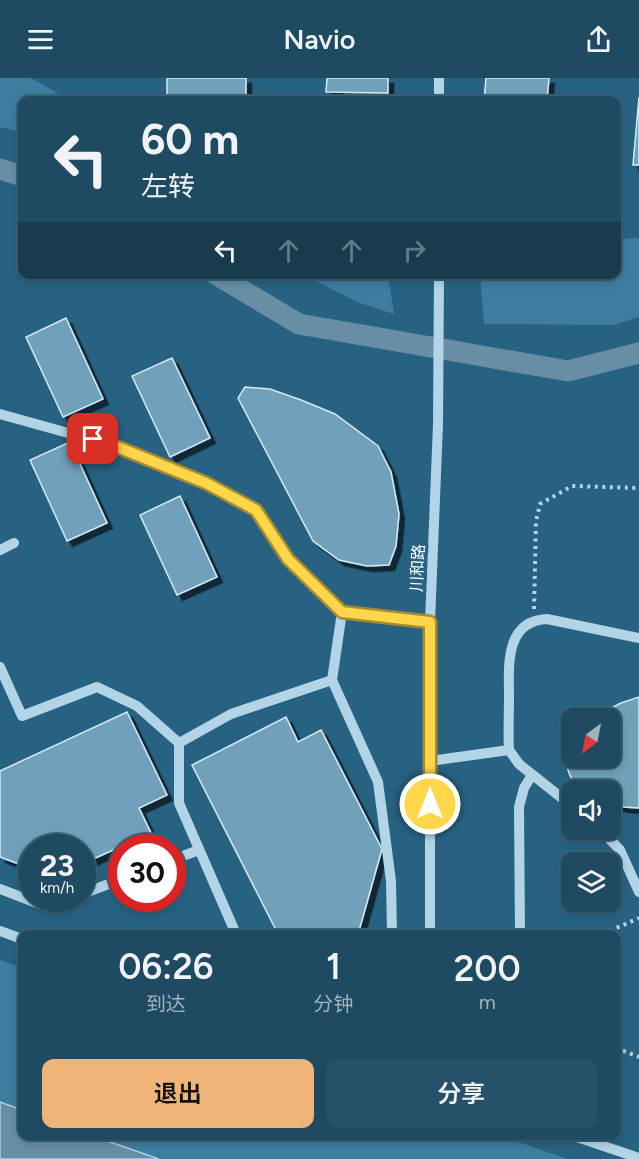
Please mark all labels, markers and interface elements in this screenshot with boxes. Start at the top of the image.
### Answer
icon: menu [24,23,57,56]
text: Navio [284,23,355,56]
icon: share [582,23,615,56]
text: 60 m [141,114,239,165]
icon: left [42,120,120,198]
text: 左转 [141,170,195,203]
icon: left [209,234,242,267]
icon: ahead [272,234,305,267]
icon: ahead [335,234,368,267]
icon: right [398,234,431,267]
pin [67,413,118,464]
icon: arrive [76,422,109,455]
street label: 川和路 [407,544,428,592]
north arrow [561,708,621,768]
map controls [561,708,621,912]
position arrow [398,772,462,836]
button: sound [561,780,621,840]
speed limit sign: 30 [108,834,186,912]
text: 23 [40,847,74,884]
button: layers [561,852,621,912]
text: km/h [40,879,74,897]
text: 06:26 [118,945,213,988]
text: 1 [326,945,341,988]
text: 200 [454,947,521,990]
text: m [479,990,496,1014]
text: 到达 [146,992,186,1016]
text: 分钟 [314,992,354,1016]
button: 退出 [42,1059,314,1128]
button: 分享 [326,1059,597,1128]

